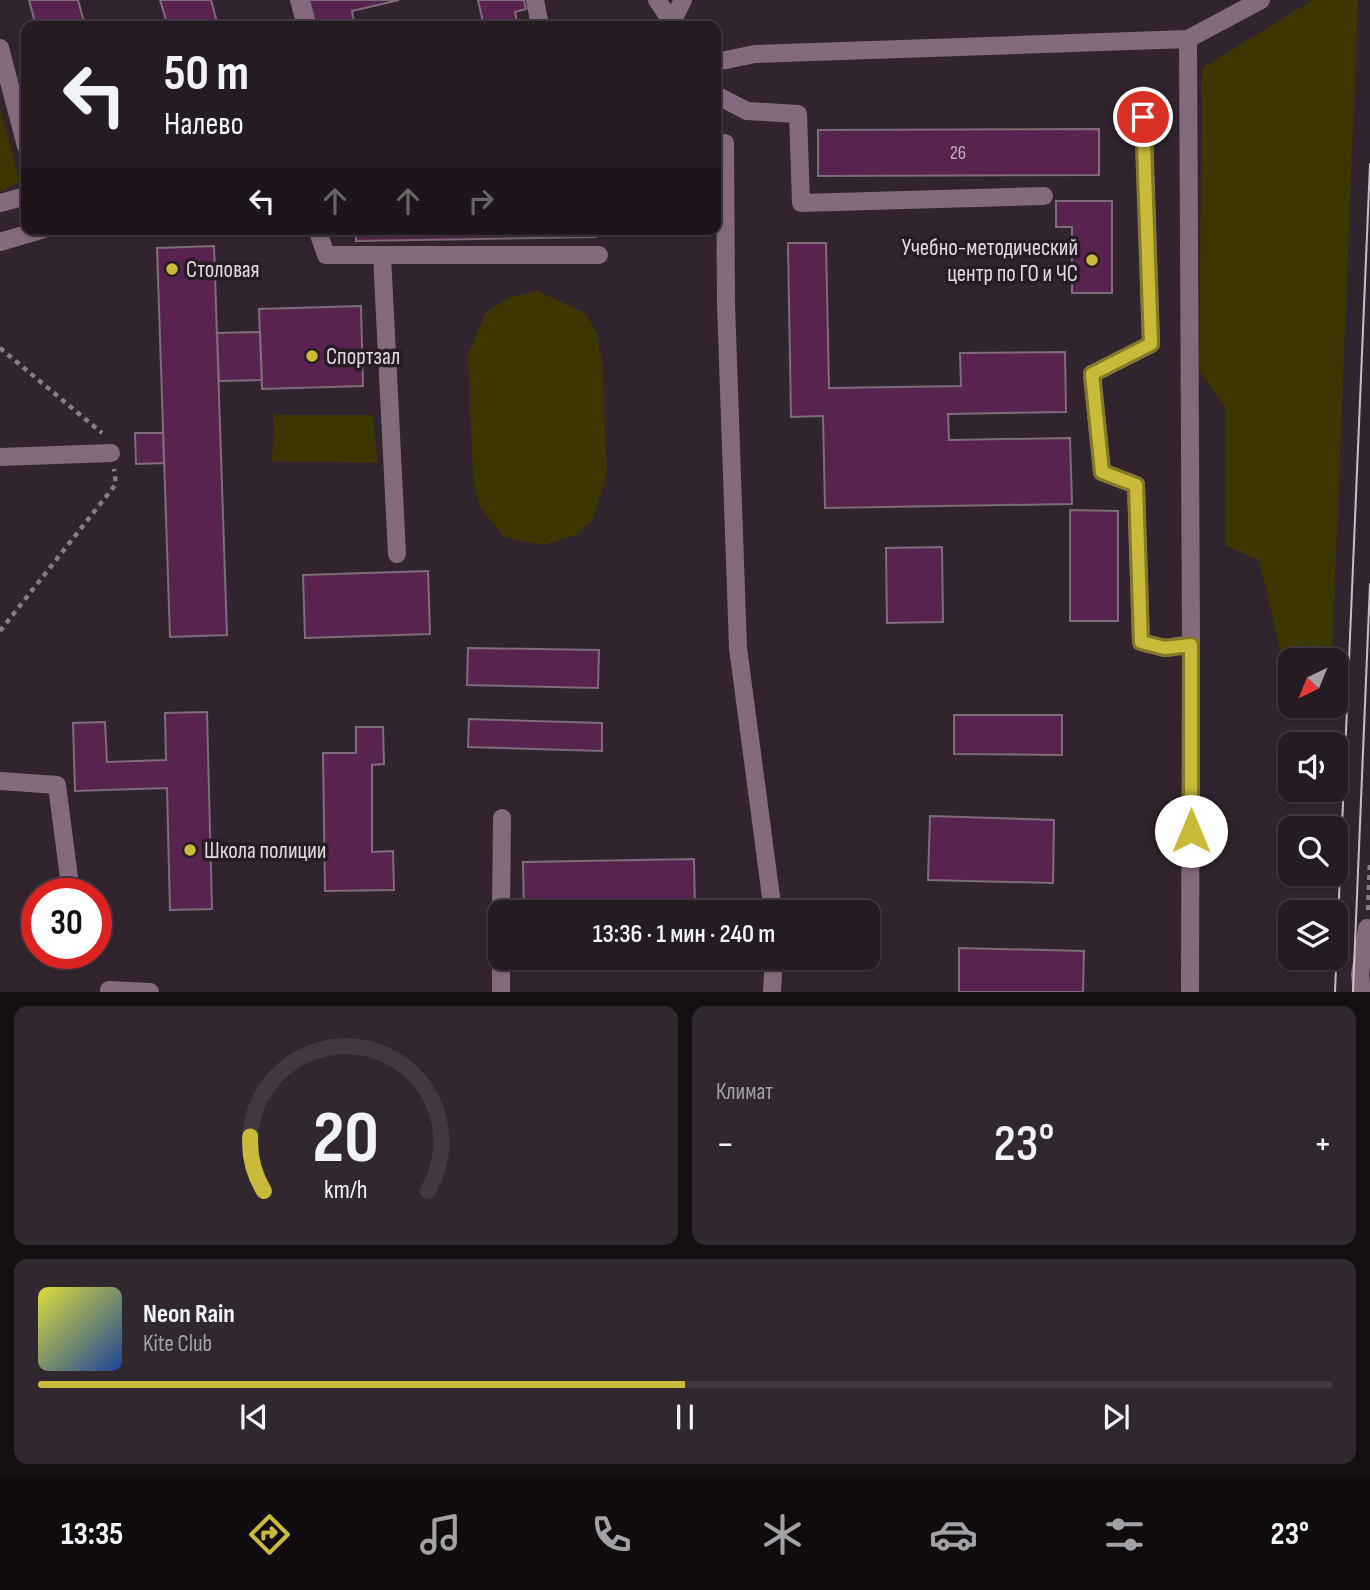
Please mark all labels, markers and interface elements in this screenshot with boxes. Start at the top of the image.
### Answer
text: 50 m [164,45,249,104]
icon: left [49,49,140,140]
pin [1113,87,1173,147]
icon: arrive [1124,98,1162,136]
text: Налево [164,105,244,144]
house number: 26 [950,142,966,165]
icon: left [243,182,281,220]
icon: ahead [316,182,354,220]
icon: ahead [389,182,427,220]
icon: right [462,182,500,220]
place label: Учебно-методический центр по ГО и ЧС [902,234,1078,288]
marker: Учебно-методический центр по ГО и ЧС [1084,252,1100,268]
place label: Столовая [186,256,260,284]
marker: Столовая [164,261,180,277]
place label: Спортзал [326,343,400,371]
marker: Спортзал [304,348,320,364]
north arrow [1278,648,1348,718]
map controls [1278,648,1348,970]
button: sound [1278,732,1348,802]
position arrow [1154,794,1228,868]
button: search [1278,816,1348,886]
place label: Школа полиции [204,837,326,865]
marker: Школа полиции [182,842,198,858]
speed limit sign: 30 [21,878,112,969]
button: layers [1278,900,1348,970]
text: 13:36 · 1 мин · 240 m [593,919,775,950]
text: Климат [716,1078,773,1106]
text: 20 [313,1096,379,1184]
text: 23° [994,1113,1054,1176]
text: − [716,1122,735,1167]
text: + [1313,1122,1332,1167]
text: km/h [324,1175,368,1206]
text: Neon Rain [143,1299,235,1330]
text: Kite Club [143,1330,212,1358]
icon: previous [235,1398,273,1436]
icon: pause [666,1398,704,1436]
icon: next [1097,1398,1135,1436]
icon: directions [245,1510,294,1559]
icon: music [416,1510,465,1559]
icon: phone [587,1510,636,1559]
icon: climate [758,1510,807,1559]
icon: car [929,1510,978,1559]
icon: filters [1100,1510,1149,1559]
text: 13:35 [61,1515,123,1554]
text: 23° [1271,1515,1309,1554]

